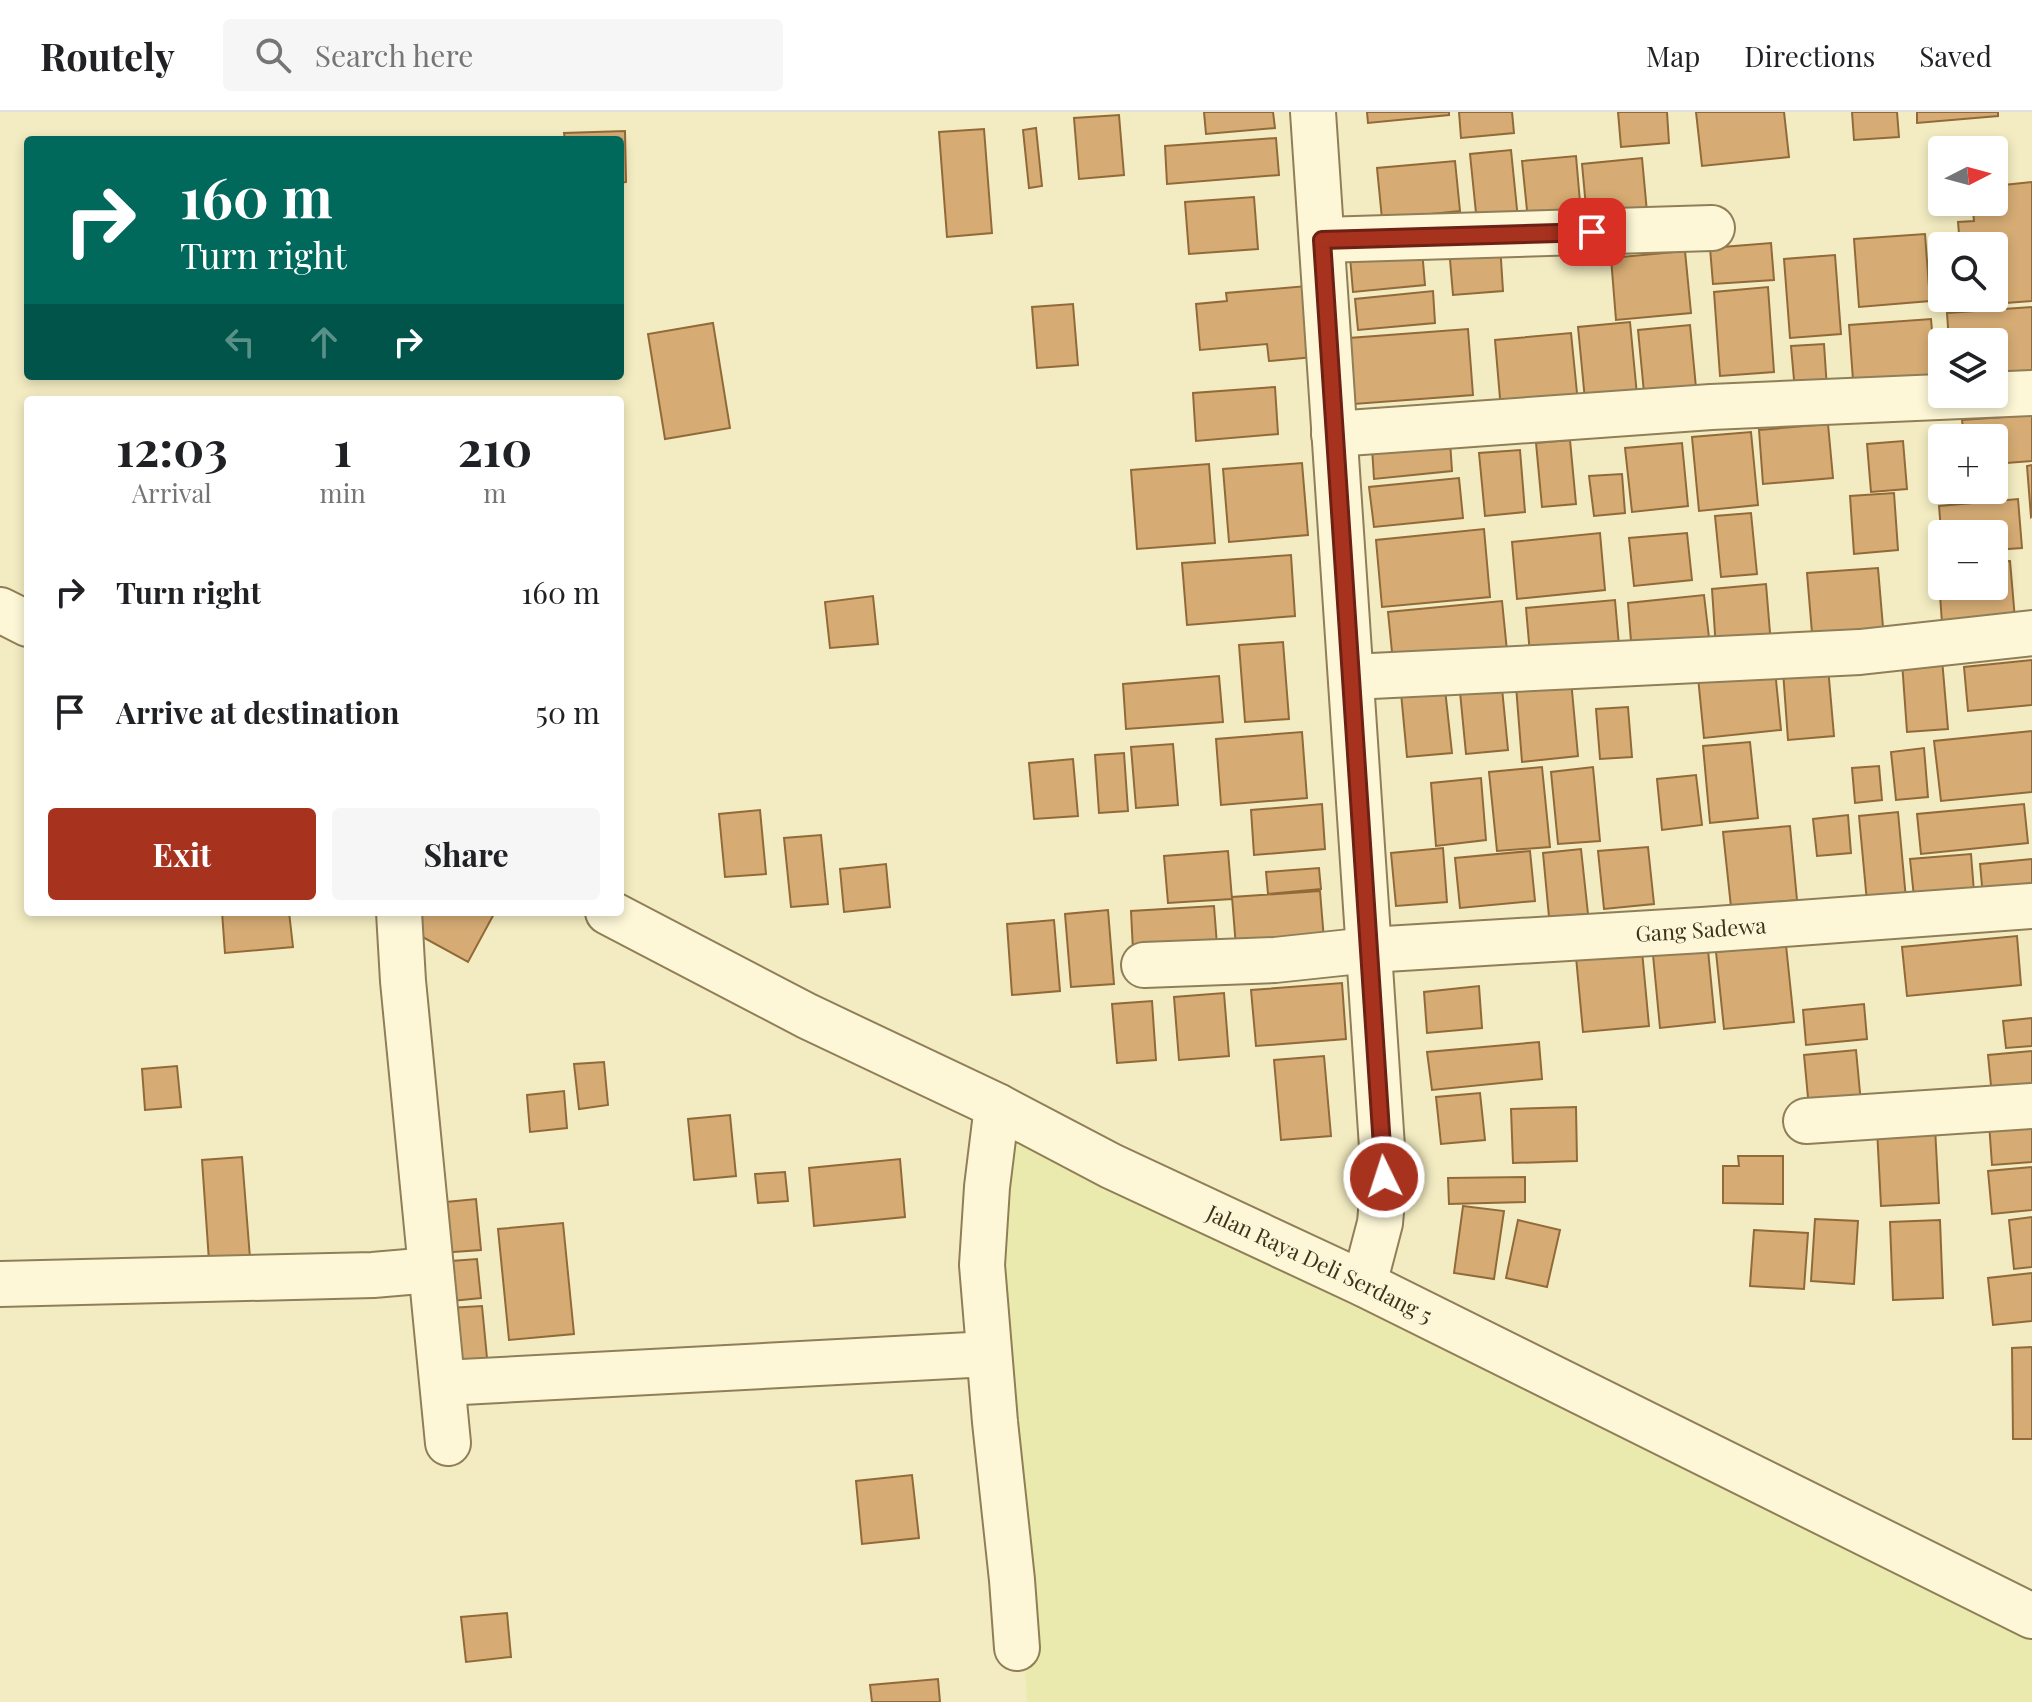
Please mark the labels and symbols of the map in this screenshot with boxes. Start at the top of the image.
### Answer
north arrow [1928,136,2008,216]
pin [1558,198,1626,266]
street label: Gang Sadewa [1635,909,1767,948]
position arrow [1342,1135,1426,1219]
street label: Jalan Raya Deli Serdang 5 [1201,1196,1438,1330]

